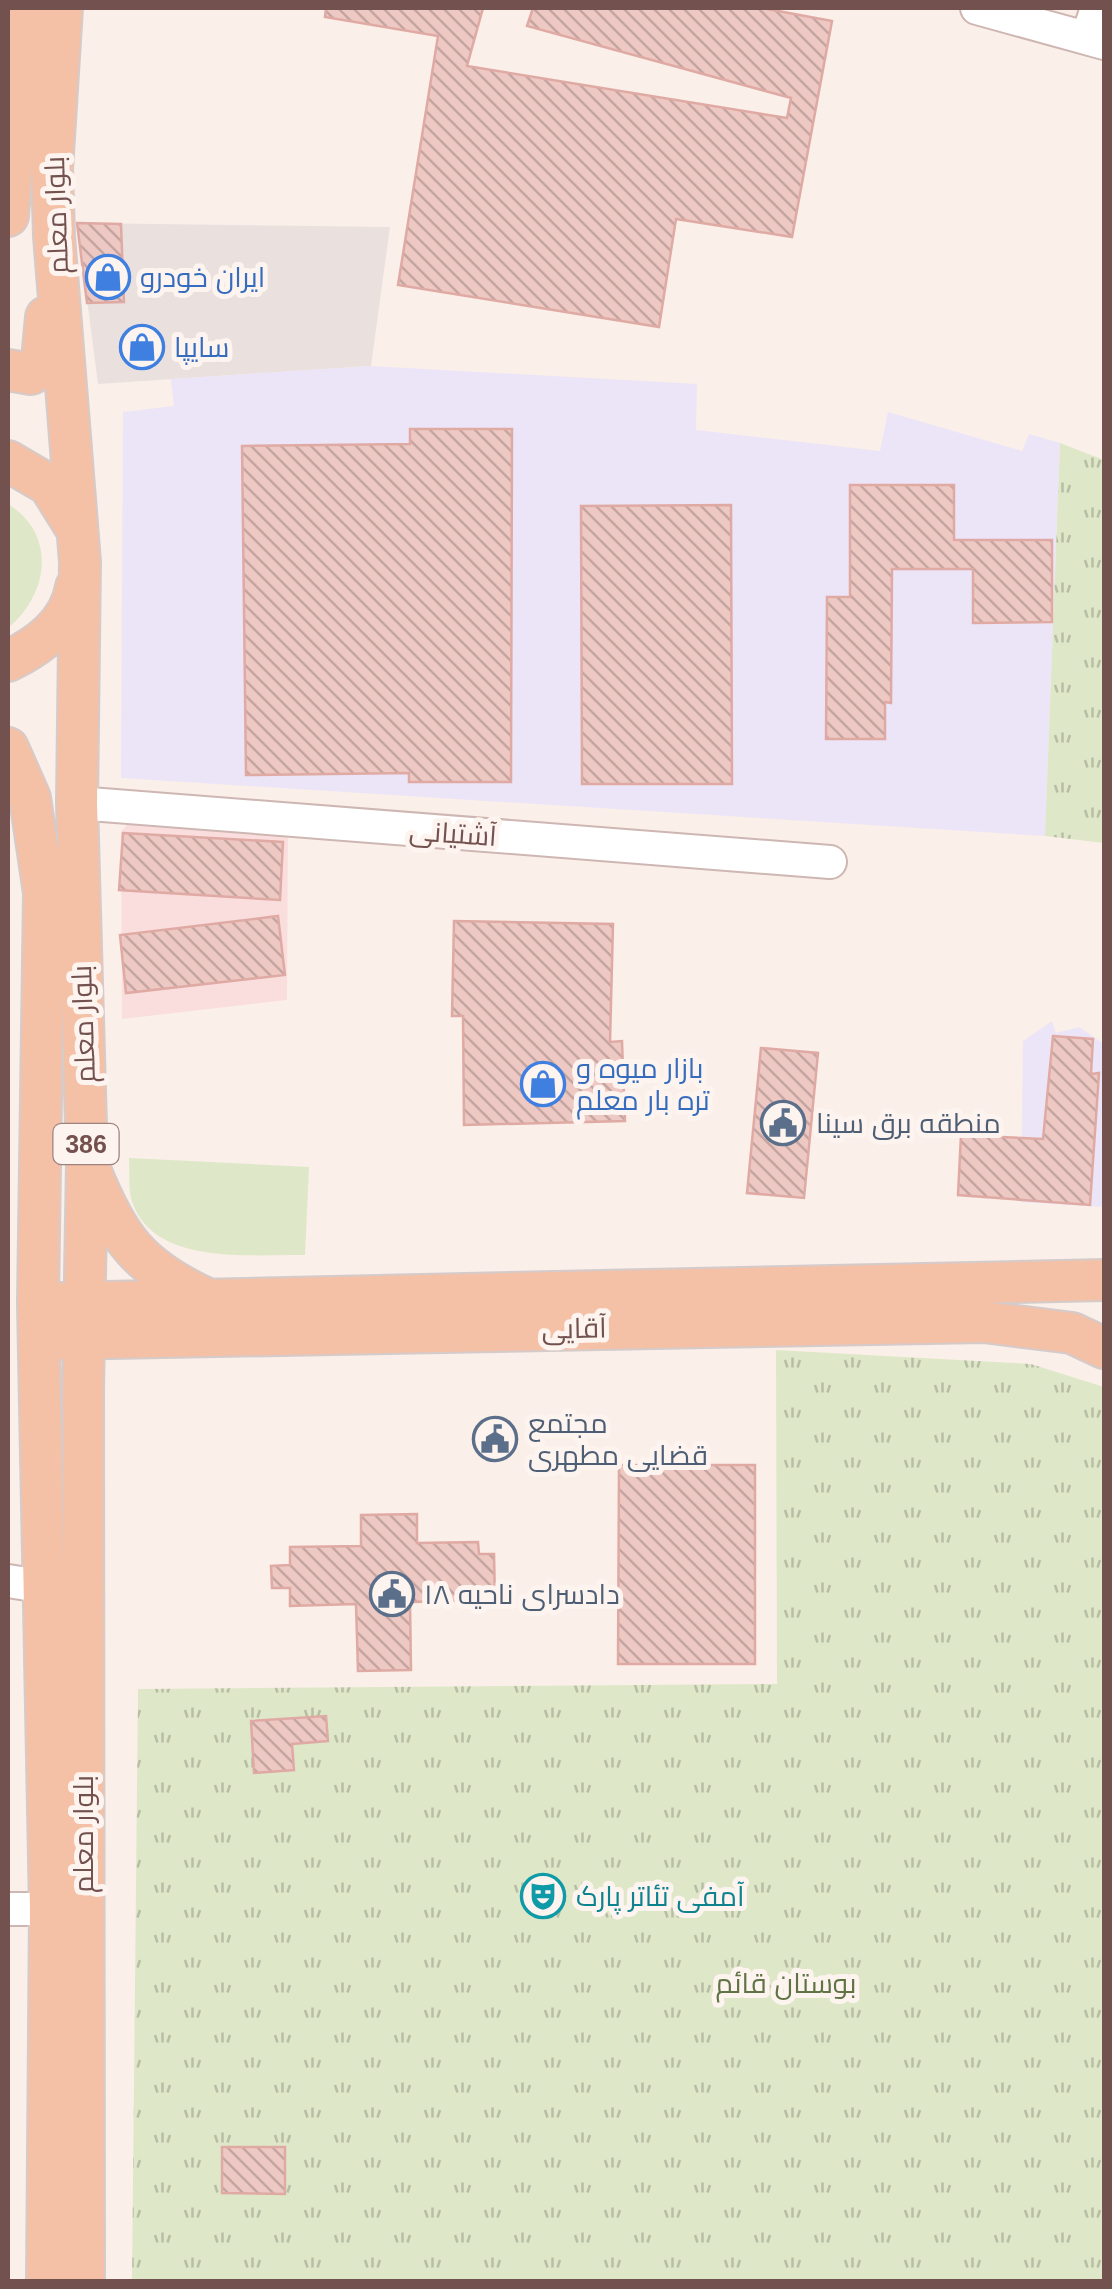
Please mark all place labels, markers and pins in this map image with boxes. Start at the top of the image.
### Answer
shop icon: ایران خودرو [85,254,131,300]
place label: ایران خودرو [140,262,265,294]
shop icon: سایپا [119,324,165,370]
place label: سایپا [174,332,229,365]
place label: بازار میوه و تره بار معلم [576,1053,710,1120]
shop icon: بازار میوه و تره بار معلم [520,1061,566,1107]
public building icon: منطقه برق سینا [760,1100,806,1146]
place label: منطقه برق سینا [816,1108,1001,1140]
place label: مجتمع قضایی مطهری [528,1408,708,1472]
public building icon: مجتمع قضایی مطهری [472,1416,518,1462]
public building icon: دادسرای ناحیه ۱۸ [369,1571,415,1617]
place label: دادسرای ناحیه ۱۸ [424,1579,620,1611]
theatre icon: آمفی تئاتر پارک [520,1873,566,1919]
place label: آمفی تئاتر پارک [576,1881,745,1915]

